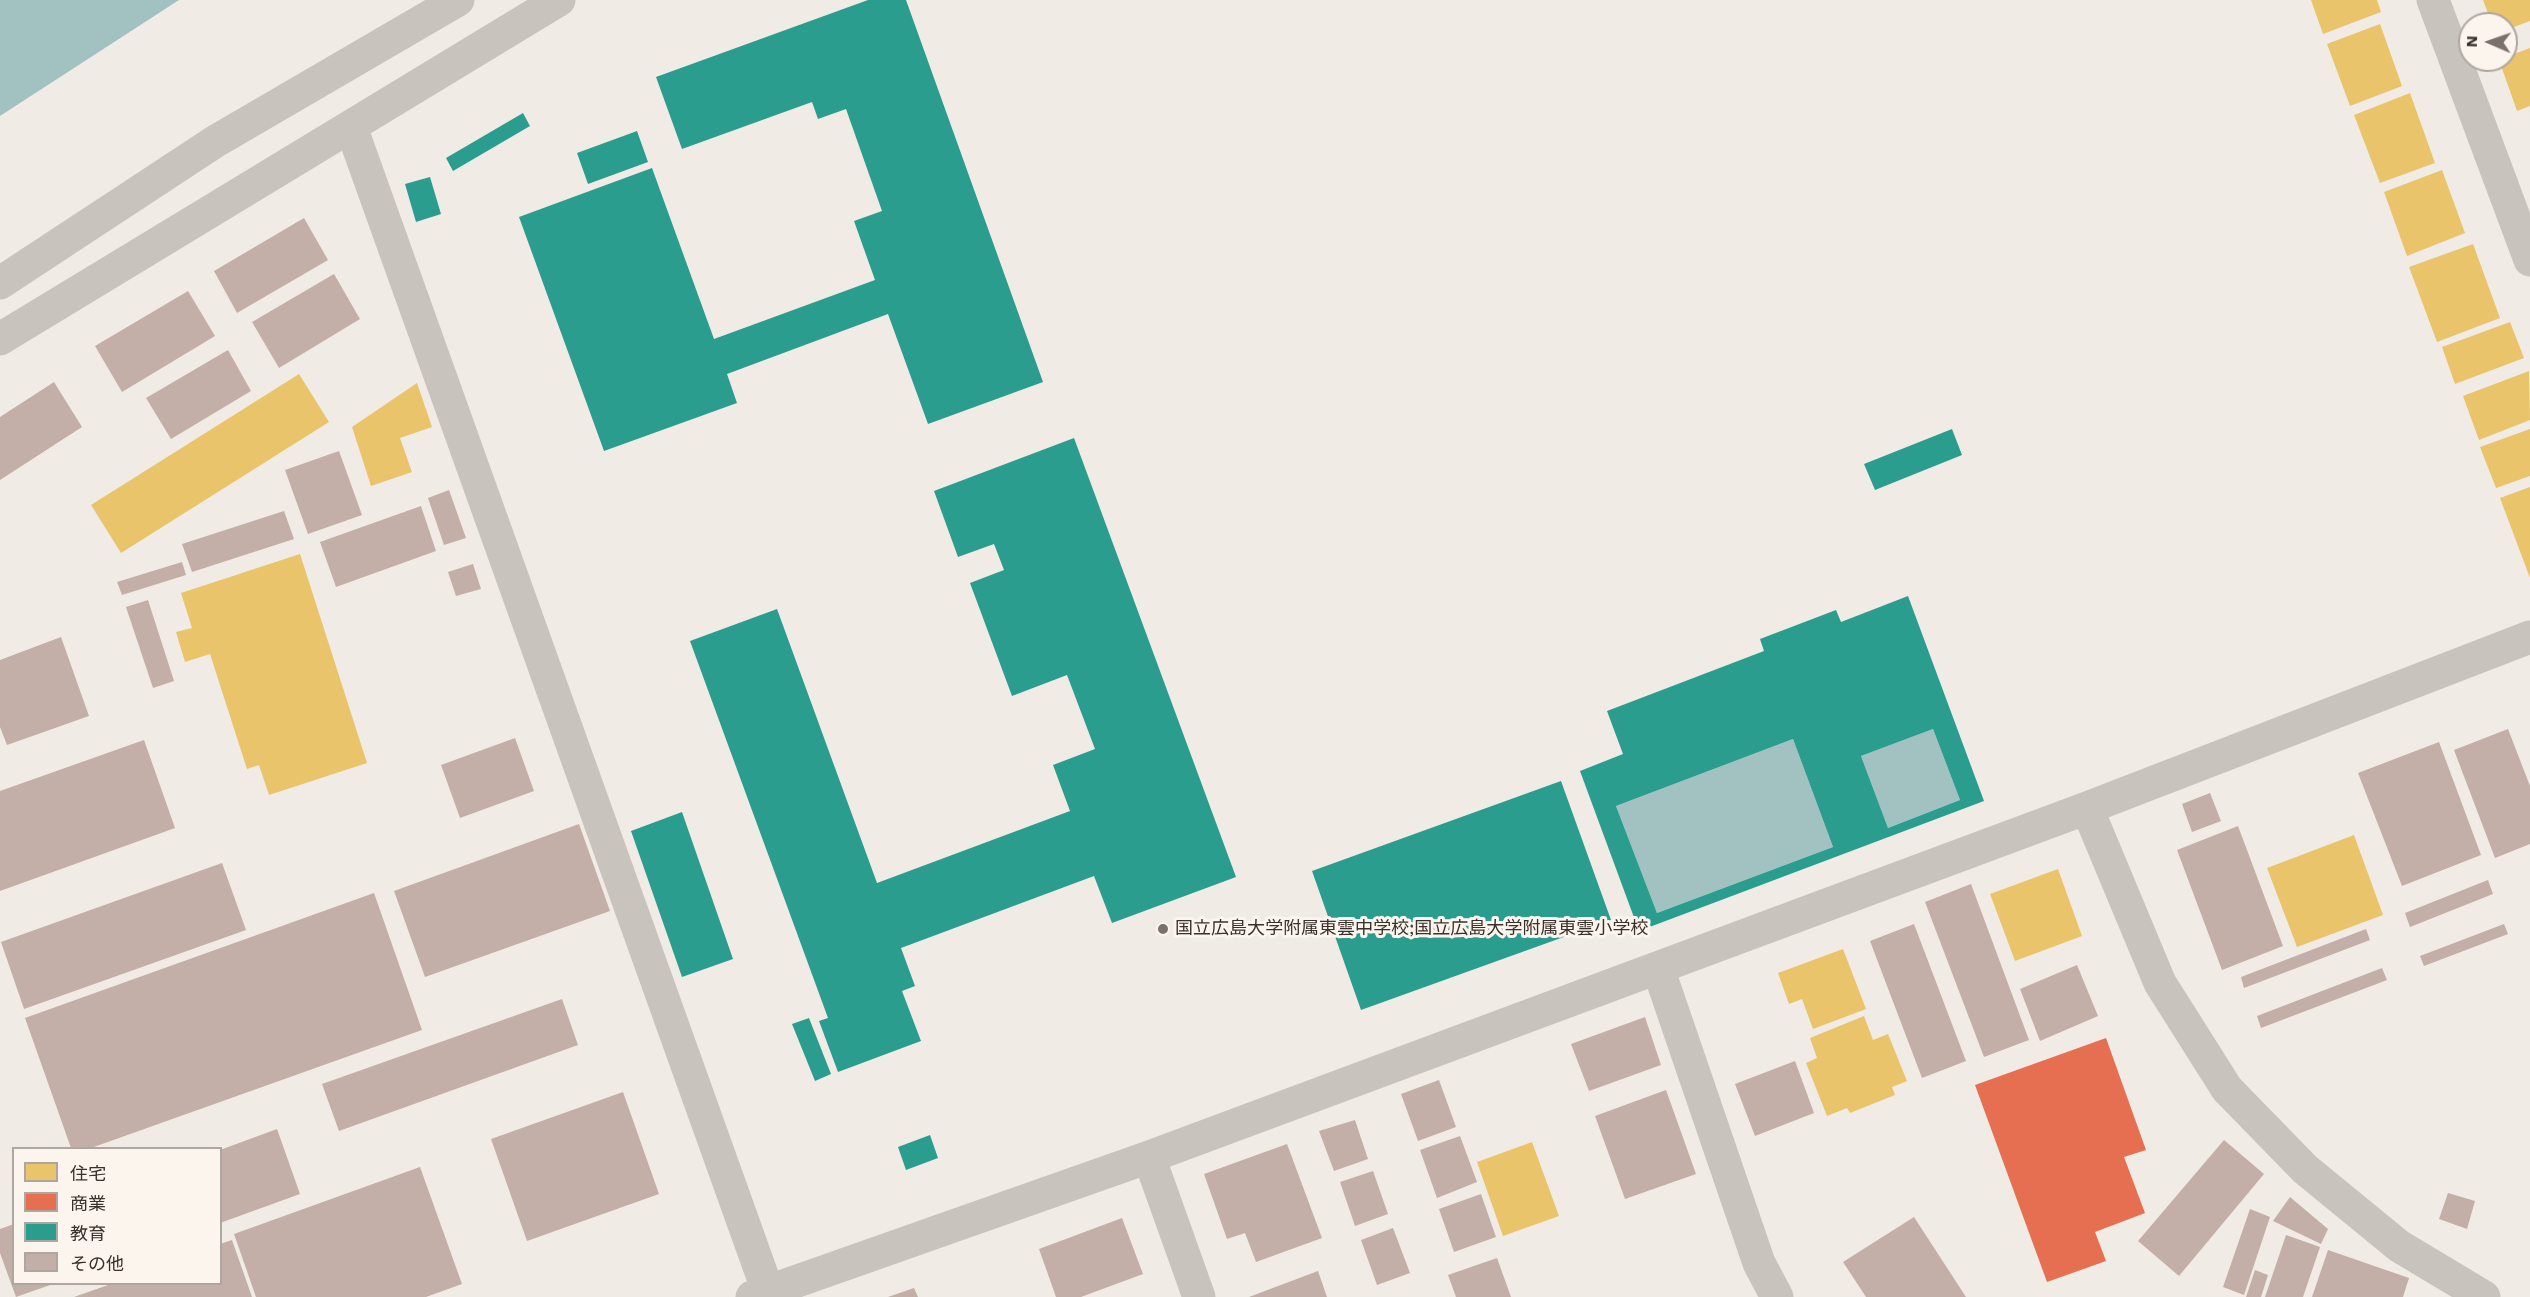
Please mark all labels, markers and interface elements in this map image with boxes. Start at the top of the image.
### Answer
north arrow [2458,12,2518,72]
text: N [2462,35,2481,48]
place label: 国立広島大学附属東雲中学校;国立広島大学附属東雲小学校 [1175,918,1648,940]
marker: 国立広島大学附属東雲中学校;国立広島大学附属東雲小学校 [1156,922,1170,936]
legend [12,1147,222,1285]
text: 住宅 [70,1163,106,1184]
text: 商業 [70,1193,106,1214]
text: 教育 [70,1223,106,1244]
text: その他 [70,1253,124,1274]

